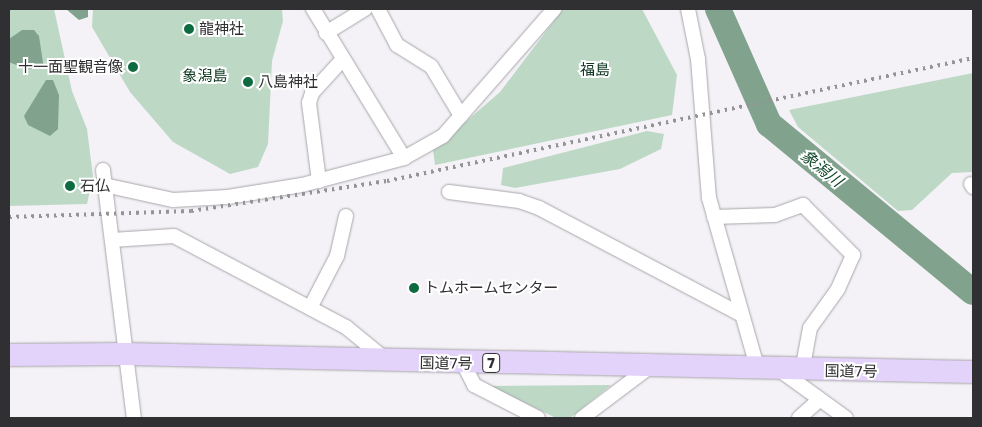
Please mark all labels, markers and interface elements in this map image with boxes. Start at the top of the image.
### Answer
place label: 龍神社 [199,20,244,38]
marker: 龍神社 [183,23,195,35]
place label: 十一面聖観音像 [18,58,123,76]
marker: 十一面聖観音像 [127,61,139,73]
park label: 福島 [580,61,610,79]
park label: 象潟島 [183,67,227,85]
place label: 八島神社 [258,73,318,91]
marker: 八島神社 [242,76,254,88]
water label: 象潟川 [797,145,847,191]
place label: 石仏 [80,177,110,195]
marker: 石仏 [64,180,76,192]
place label: トムホームセンター [424,279,559,297]
marker: トムホームセンター [408,282,420,294]
road number: 7 [481,352,501,374]
street label: 国道7号 [419,354,473,372]
street label: 国道7号 [824,362,878,380]

